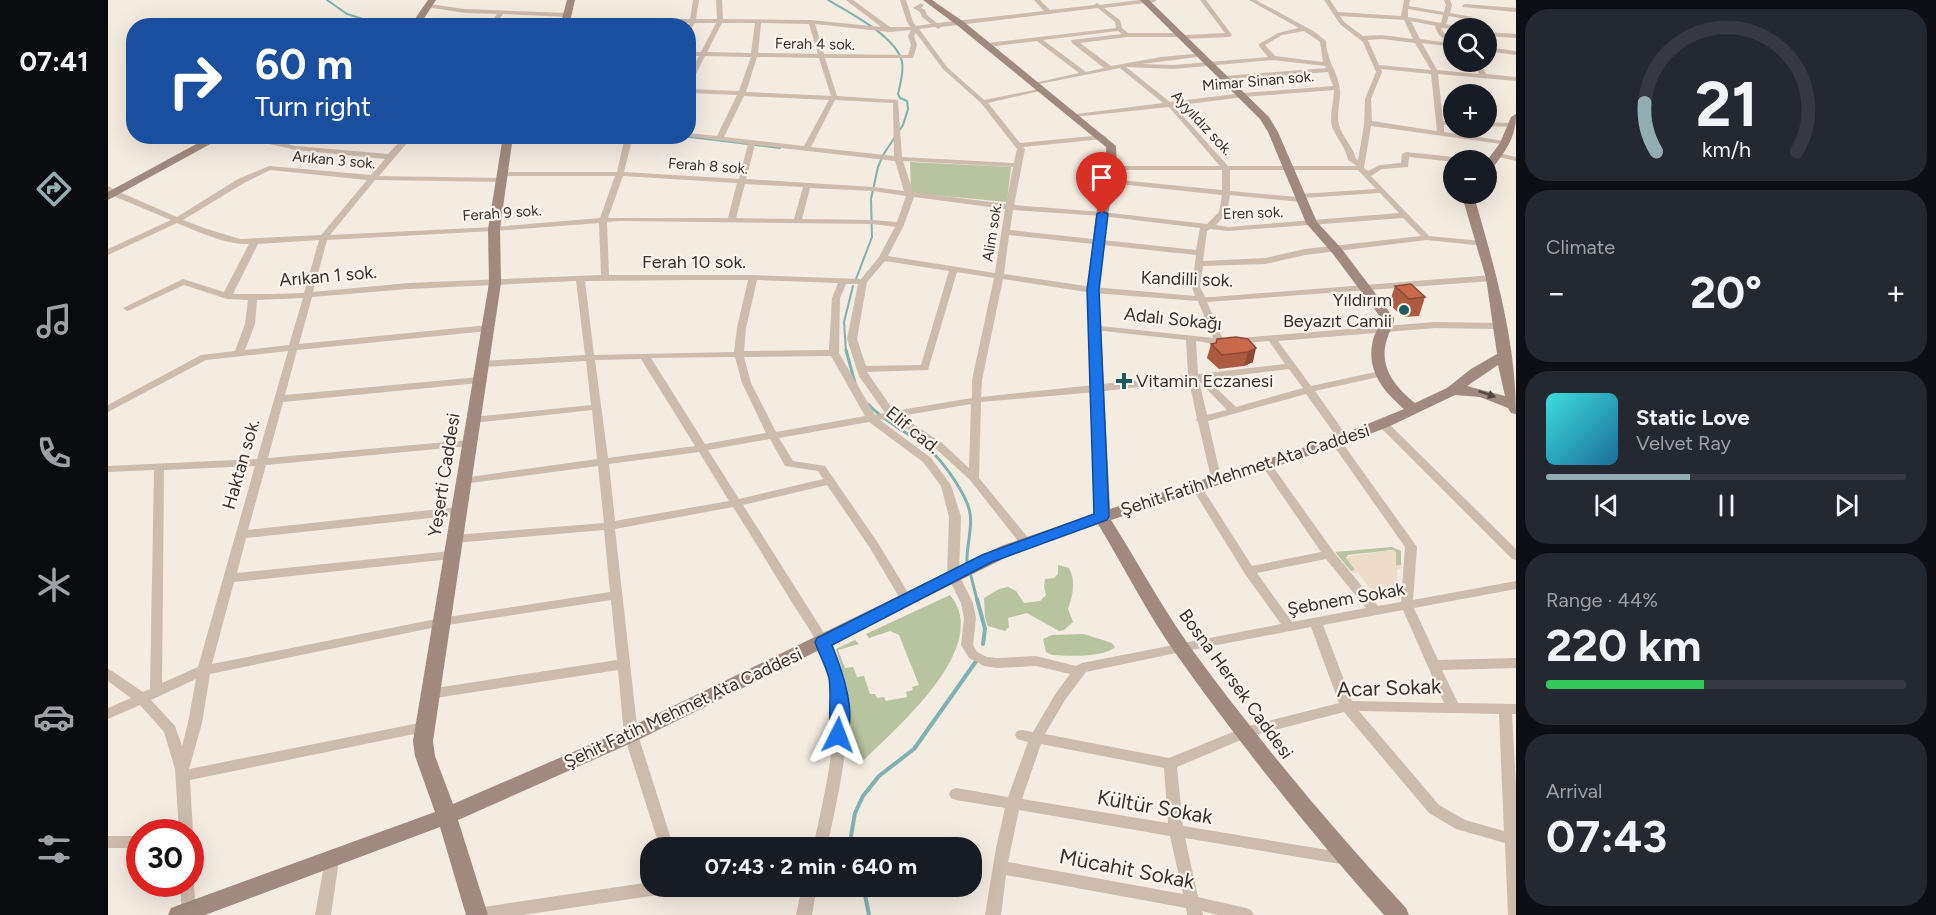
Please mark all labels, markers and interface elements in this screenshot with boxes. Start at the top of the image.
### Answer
map controls [1443,18,1497,204]
button: search [1443,18,1497,72]
street label: Ferah 4 sok. [775,34,855,54]
text: 60 m [255,39,353,90]
icon: right [156,42,234,120]
text: 07:41 [19,45,89,78]
street label: Mimar Sinan sok. [1201,67,1315,95]
text: 21 [1695,67,1757,142]
button: + [1443,84,1497,138]
street label: Ayyıldız sok. [1167,87,1237,159]
text: Turn right [255,90,371,123]
text: km/h [1702,137,1750,162]
street label: Arıkan 3 sok. [292,147,376,173]
button: − [1443,150,1497,204]
pin [1076,152,1127,214]
street label: Ferah 8 sok. [667,154,749,178]
icon: arrive [1085,161,1118,194]
icon: directions [33,168,75,210]
street label: Ferah 9 sok. [462,201,542,225]
street label: Alim sok. [978,201,1006,263]
street label: Eren sok. [1223,203,1283,223]
text: Climate [1546,235,1615,259]
street label: Ferah 10 sok. [642,251,746,273]
street label: Arıkan 1 sok. [278,261,378,291]
text: 20° [1690,265,1762,319]
street label: Kandilli sok. [1140,266,1234,292]
text: − [1546,273,1567,312]
text: + [1885,273,1906,312]
place label: Yıldırım Beyazıt Camii [1283,289,1392,332]
icon: music [33,300,75,342]
street label: Adalı Sokağı [1123,303,1223,335]
marker: Yıldırım Beyazıt Camii [1397,303,1411,317]
place label: Vitamin Eczanesi [1136,370,1273,392]
marker: Vitamin Eczanesi [1117,374,1131,388]
one-way arrow [1478,389,1496,399]
street label: Elif cad. [882,402,944,458]
text: Static Love [1636,404,1750,431]
street label: Yeşerti Caddesi [423,412,465,538]
street label: Haktan sok. [218,416,264,512]
street label: Şehit Fatih Mehmet Ata Caddesi [1118,419,1372,521]
text: Velvet Ray [1636,431,1731,455]
icon: phone [33,432,75,474]
icon: previous [1590,489,1623,522]
icon: pause [1710,489,1743,522]
icon: next [1830,489,1863,522]
icon: climate [33,564,75,606]
street label: Şebnem Sokak [1285,578,1407,620]
text: Range · 44% [1546,588,1658,612]
street label: Bosna Hersek Caddesi [1174,605,1298,763]
text: 220 km [1546,618,1701,672]
street label: Şehit Fatih Mehmet Ata Caddesi [560,643,806,773]
street label: Acar Sokak [1336,673,1442,702]
icon: car [33,696,75,738]
position arrow [806,703,870,767]
text: Arrival [1546,779,1602,803]
street label: Kültür Sokak [1095,784,1216,829]
text: 07:43 [1546,809,1667,863]
speed limit sign: 30 [126,819,204,897]
icon: filters [33,828,75,870]
street label: Mücahit Sokak [1057,843,1198,894]
text: 07:43 · 2 min · 640 m [705,853,917,880]

